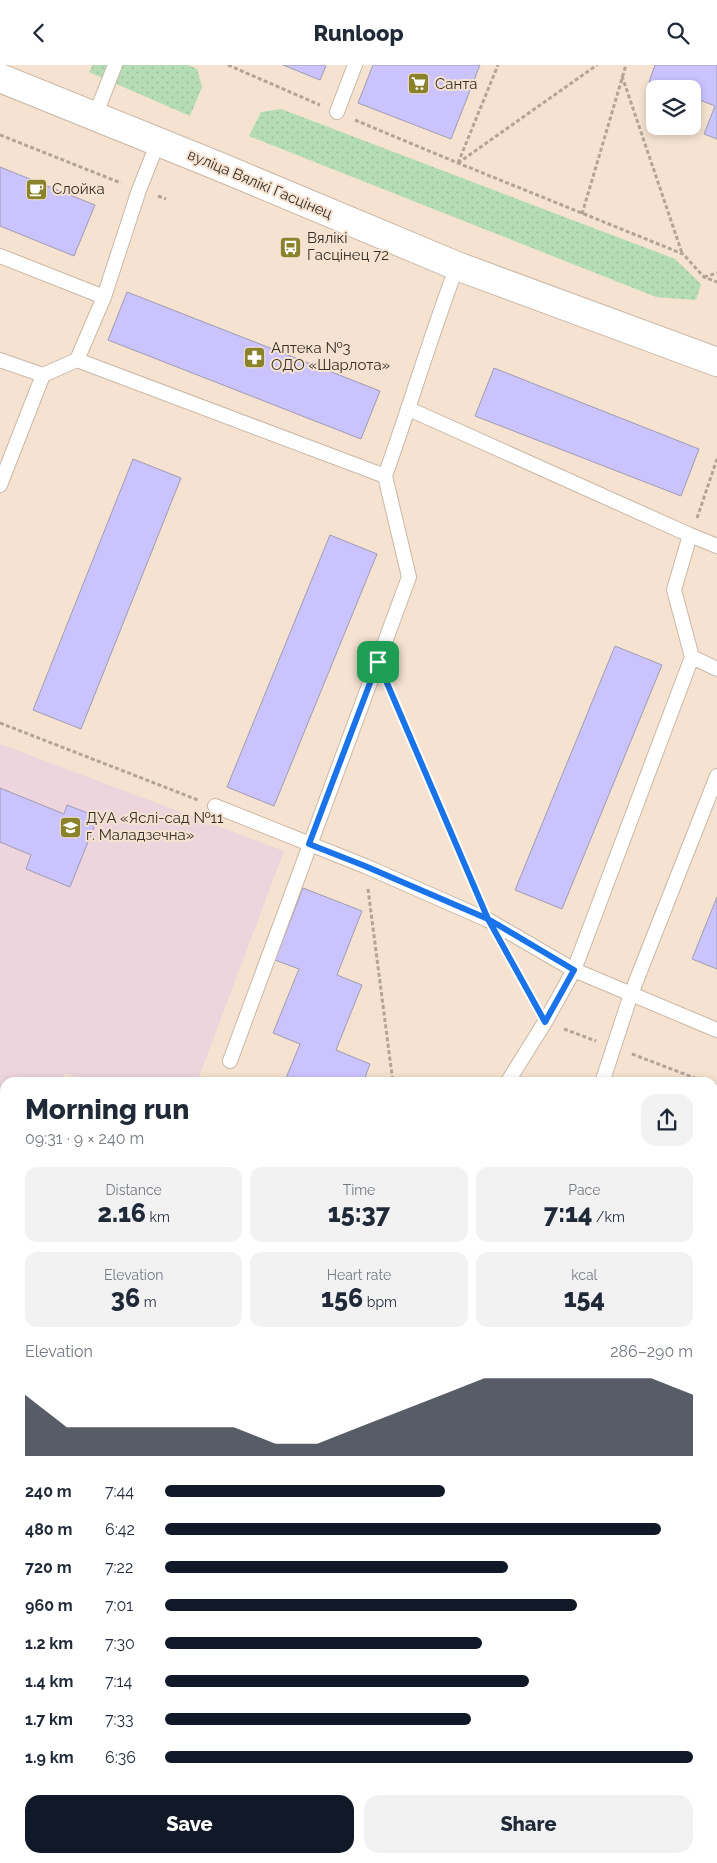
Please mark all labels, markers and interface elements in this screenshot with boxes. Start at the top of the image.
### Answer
icon: back [25,19,53,47]
icon: search [664,19,692,47]
text: Runloop [313,20,404,46]
supermarket icon: Санта [407,72,431,96]
place label: Санта [435,75,478,93]
map controls [646,80,701,135]
button: layers [646,80,701,135]
street label: вуліца Вялікі Гасцінец [185,145,335,223]
cafe icon: Слойка [24,177,48,201]
place label: Слойка [52,180,105,198]
place label: Вялікі Гасцінец 72 [307,229,389,264]
bus stop icon: Вялікі Гасцінец 72 [279,235,303,259]
place label: Аптека №3 ОДО «Шарлота» [271,339,390,374]
pharmacy icon: Аптека №3 ОДО «Шарлота» [243,345,267,369]
pin [357,641,399,683]
icon: arrive [364,648,392,676]
place label: ДУА «Яслі-сад №11 г. Маладзечна» [86,809,224,844]
school or university icon: ДУА «Яслі-сад №11 г. Маладзечна» [58,815,82,839]
text: Morning run [25,1093,189,1126]
button: share [641,1094,693,1146]
text: 09:31 · 9 × 240 m [25,1129,144,1148]
text: Distance [106,1182,162,1198]
text: Time [343,1182,375,1198]
text: Pace [568,1182,600,1198]
text: 2.16 [97,1198,146,1228]
text: 15:37 [328,1198,390,1228]
text: 7:14 [544,1198,592,1228]
text: km [146,1209,170,1225]
text: /km [592,1209,625,1225]
text: Elevation [104,1267,163,1283]
text: Heart rate [327,1267,391,1283]
text: kcal [571,1267,597,1283]
text: 36 [111,1283,140,1313]
text: 156 [321,1283,363,1313]
text: 154 [564,1283,605,1313]
text: m [140,1294,157,1310]
text: bpm [363,1294,397,1310]
text: Elevation [25,1342,93,1361]
text: 286–290 m [610,1342,693,1361]
text: 240 m [25,1482,72,1501]
text: 7:44 [105,1482,134,1501]
text: 480 m [25,1520,72,1539]
text: 6:42 [105,1520,135,1539]
text: 720 m [25,1558,72,1577]
text: 7:22 [105,1558,133,1577]
text: 960 m [25,1596,73,1615]
text: 7:01 [105,1596,133,1615]
text: 1.2 km [25,1634,73,1653]
text: 7:30 [105,1634,135,1653]
text: 1.4 km [25,1672,73,1691]
text: 7:14 [105,1672,132,1691]
text: 1.7 km [25,1710,73,1729]
text: 7:33 [105,1710,134,1729]
text: 1.9 km [25,1748,74,1767]
text: 6:36 [105,1748,136,1767]
button: Save [25,1795,354,1853]
button: Share [364,1795,693,1853]

